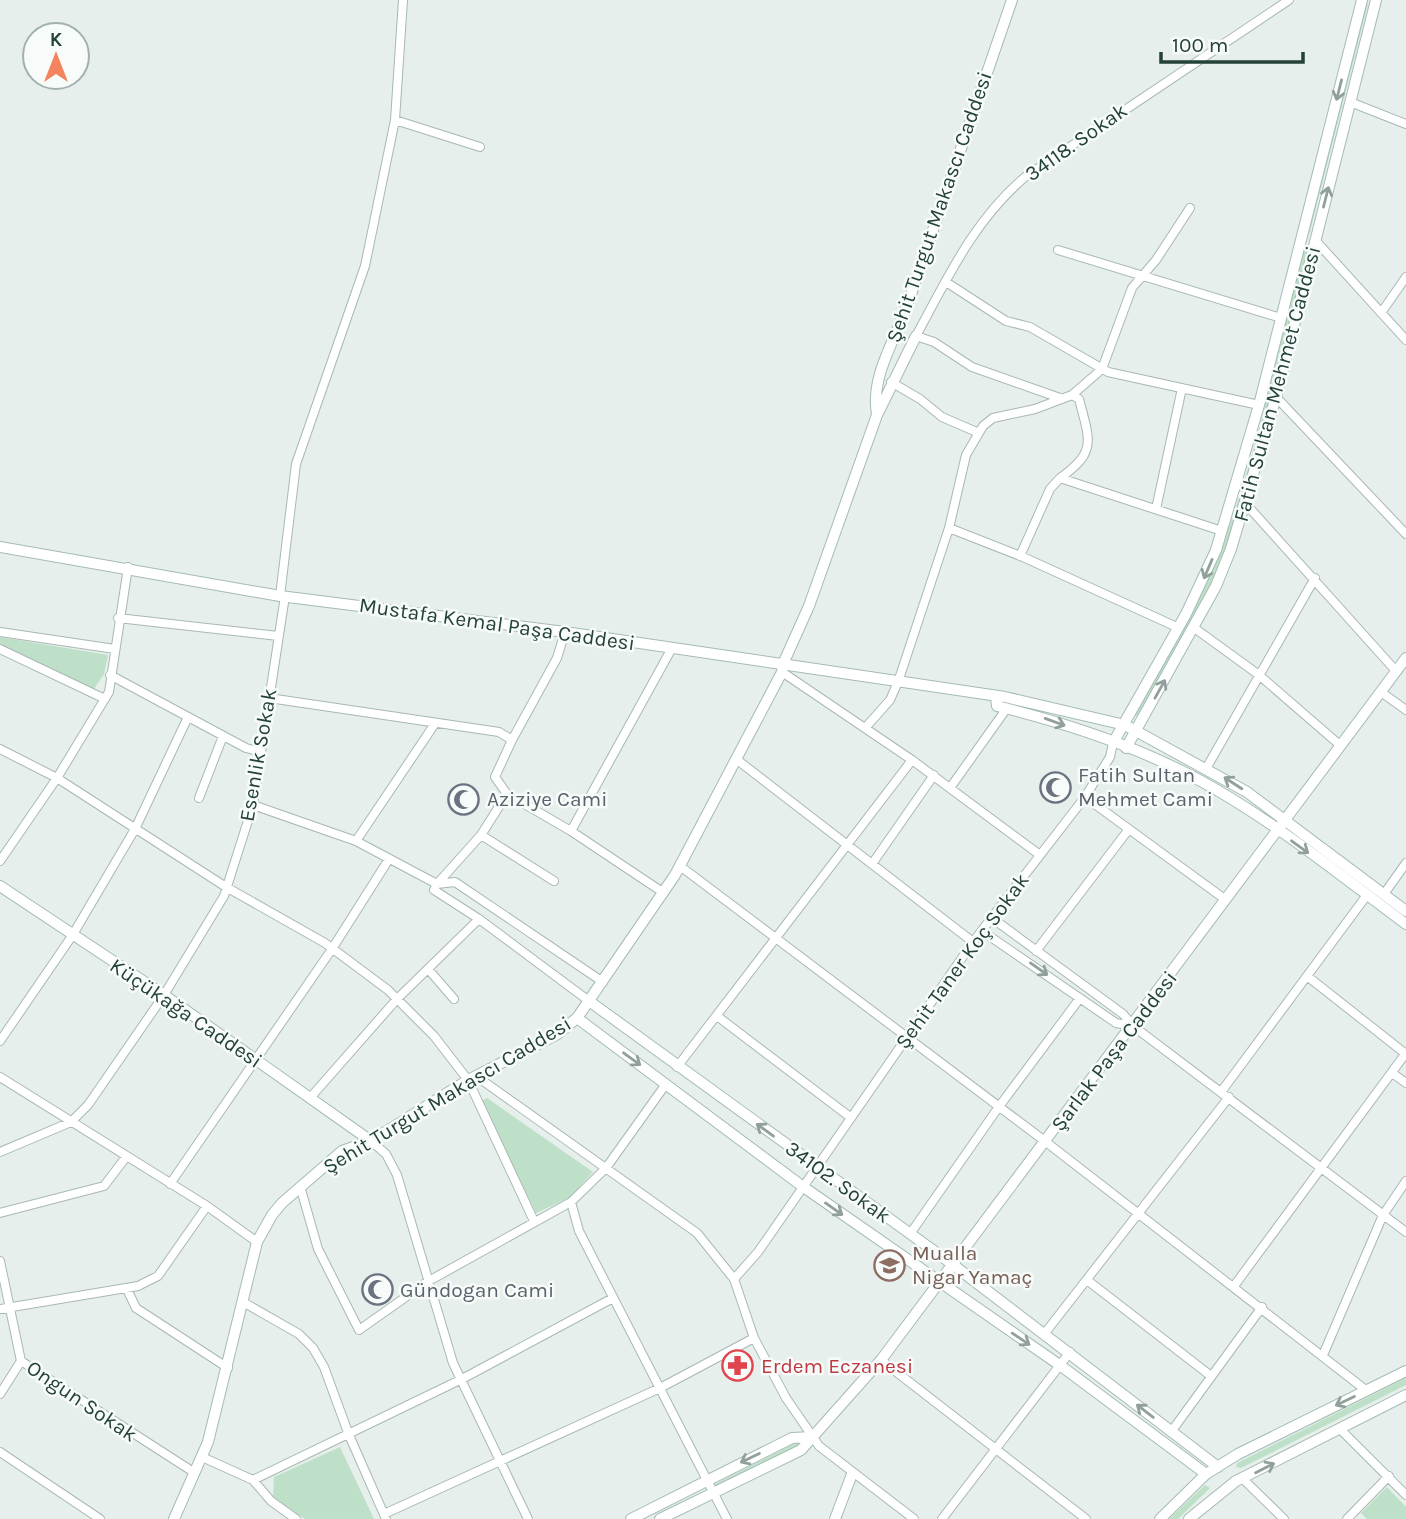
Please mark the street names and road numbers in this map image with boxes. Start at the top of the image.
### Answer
street label: Şehit Turgut Makascı Caddesi [881,68,997,346]
street label: 34118. Sokak [1020,98,1132,186]
street label: Fatih Sultan Mehmet Caddesi [1229,244,1325,524]
street label: Mustafa Kemal Paşa Caddesi [357,593,637,655]
street label: Esenlik Sokak [234,686,282,823]
street label: Şehit Taner Koç Sokak [890,868,1034,1053]
street label: Küçükağa Caddesi [105,953,267,1073]
street label: Şarlak Paşa Caddesi [1046,966,1182,1136]
street label: Şehit Turgut Makascı Caddesi [319,1011,575,1179]
street label: 34102. Sokak [781,1136,895,1228]
street label: Ongun Sokak [22,1355,142,1447]

